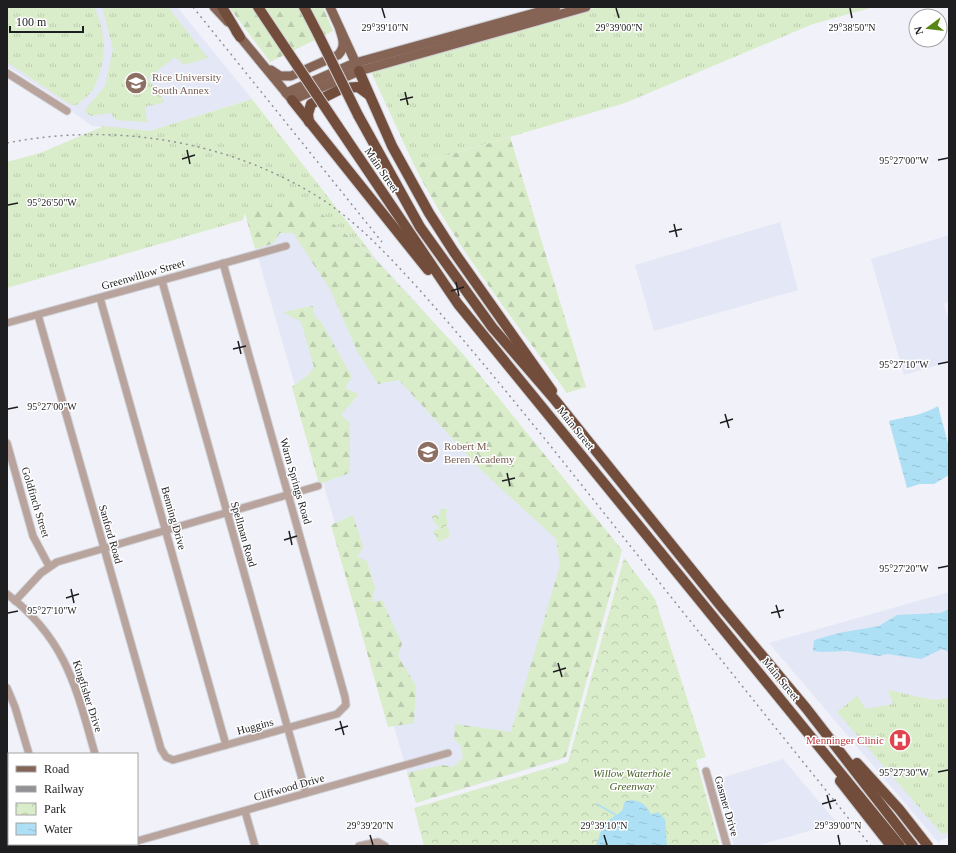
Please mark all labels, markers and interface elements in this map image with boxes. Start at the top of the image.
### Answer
scale bar [10,8,83,34]
north arrow [908,8,948,48]
text: 100 m [16,15,47,29]
text: 29°39'10"N [361,22,409,33]
text: 29°39'00"N [595,22,643,33]
text: 29°38'50"N [828,22,876,33]
text: N [912,25,925,36]
school or university icon: Rice University South Annex [123,70,149,96]
place label: Rice University South Annex [152,71,222,96]
street label: Main Street [363,145,401,195]
text: 95°27'00"W [879,155,929,166]
text: 95°26'50"W [27,197,77,208]
street label: Greenwillow Street [100,256,186,292]
text: 95°27'10"W [879,359,929,370]
text: 95°27'00"W [27,401,77,412]
street label: Main Street [555,404,597,452]
street label: Warm Springs Road [278,437,314,526]
school or university icon: Robert M. Beren Academy [415,439,441,465]
place label: Robert M. Beren Academy [444,440,515,465]
street label: Goldfinch Street [20,465,52,539]
street label: Benning Drive [159,485,189,551]
street label: Spellman Road [229,500,259,569]
street label: Sanford Road [97,503,125,565]
text: 95°27'20"W [879,563,929,574]
text: 95°27'10"W [27,605,77,616]
street label: Main Street [760,655,802,703]
street label: Kingfisher Drive [71,659,105,734]
street label: Huggins [235,715,275,737]
hospital icon: Menninger Clinic [887,727,913,753]
place label: Menninger Clinic [806,734,884,746]
legend [8,753,138,845]
text: Road [44,762,69,776]
park label: Willow Waterhole Greenway [593,767,671,792]
text: 95°27'30"W [879,767,929,778]
street label: Cliffwood Drive [252,771,326,803]
street label: Gasmer Drive [713,775,741,838]
text: Railway [44,782,84,796]
text: Park [44,802,66,816]
text: 29°39'20"N [346,820,394,831]
text: 29°39'10"N [580,820,628,831]
text: 29°39'00"N [814,820,862,831]
text: Water [44,822,72,836]

